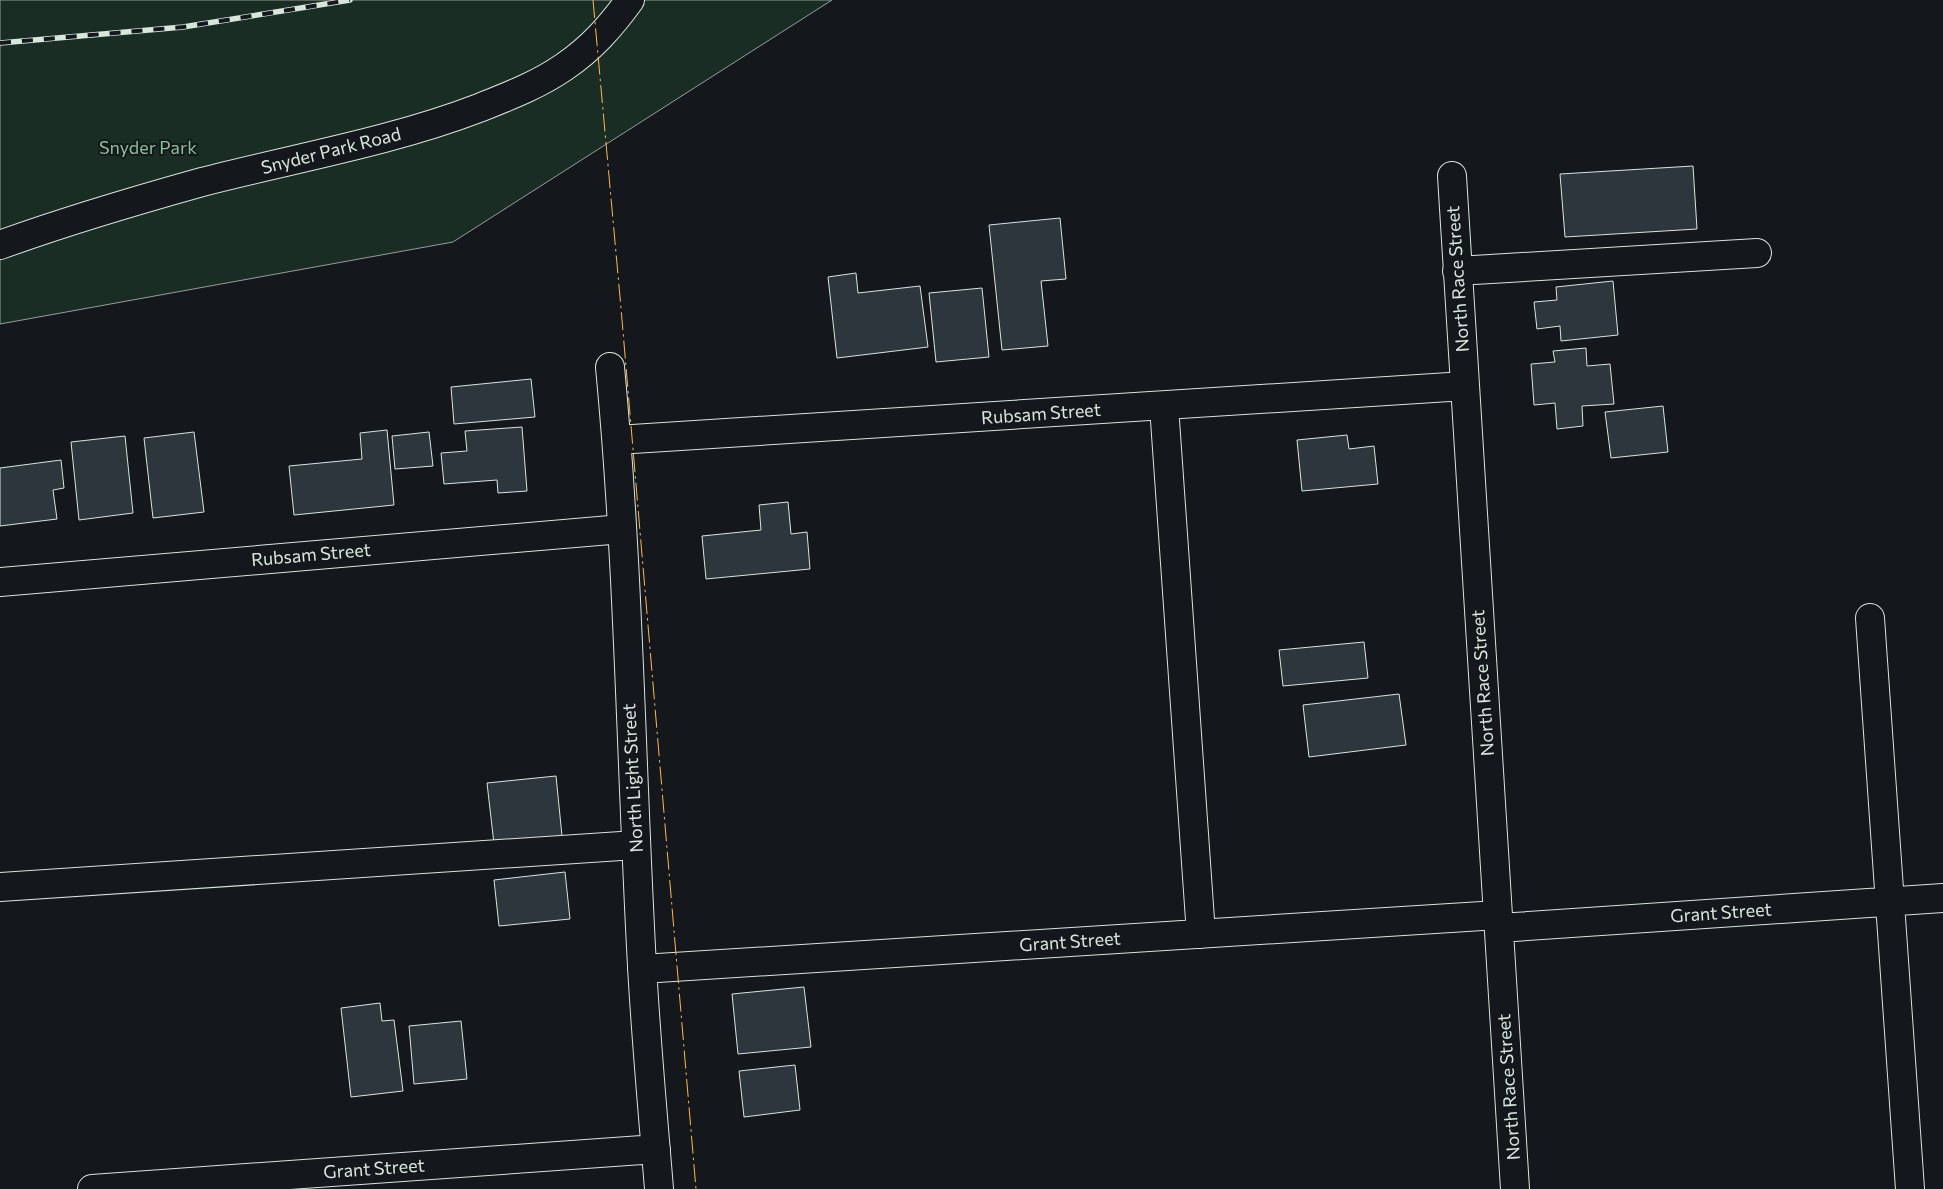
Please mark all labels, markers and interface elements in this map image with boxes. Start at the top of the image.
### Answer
street label: Snyder Park Road [259,122,403,178]
park label: Snyder Park [99,136,197,158]
street label: North Race Street [1441,205,1473,353]
street label: Rubsam Street [980,398,1102,428]
street label: Rubsam Street [250,538,372,570]
street label: North Race Street [1466,609,1498,757]
street label: North Light Street [617,703,647,853]
street label: Grant Street [1669,897,1772,927]
street label: Grant Street [1018,926,1121,956]
street label: North Race Street [1492,1013,1524,1161]
street label: Grant Street [322,1153,425,1183]

